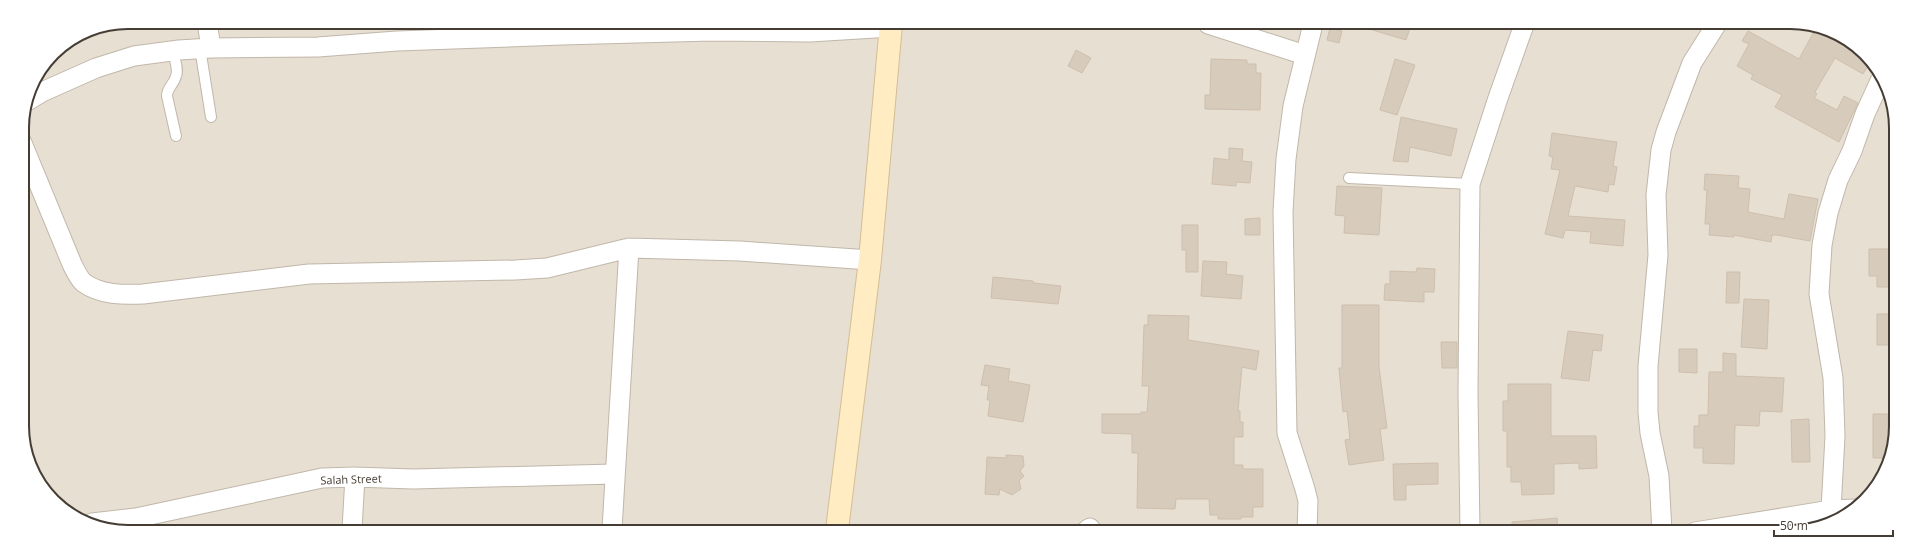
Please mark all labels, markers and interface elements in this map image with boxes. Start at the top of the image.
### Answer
street label: Salah Street [320,470,382,488]
scale bar [1774,512,1893,538]
text: 50 m [1780,517,1808,534]

